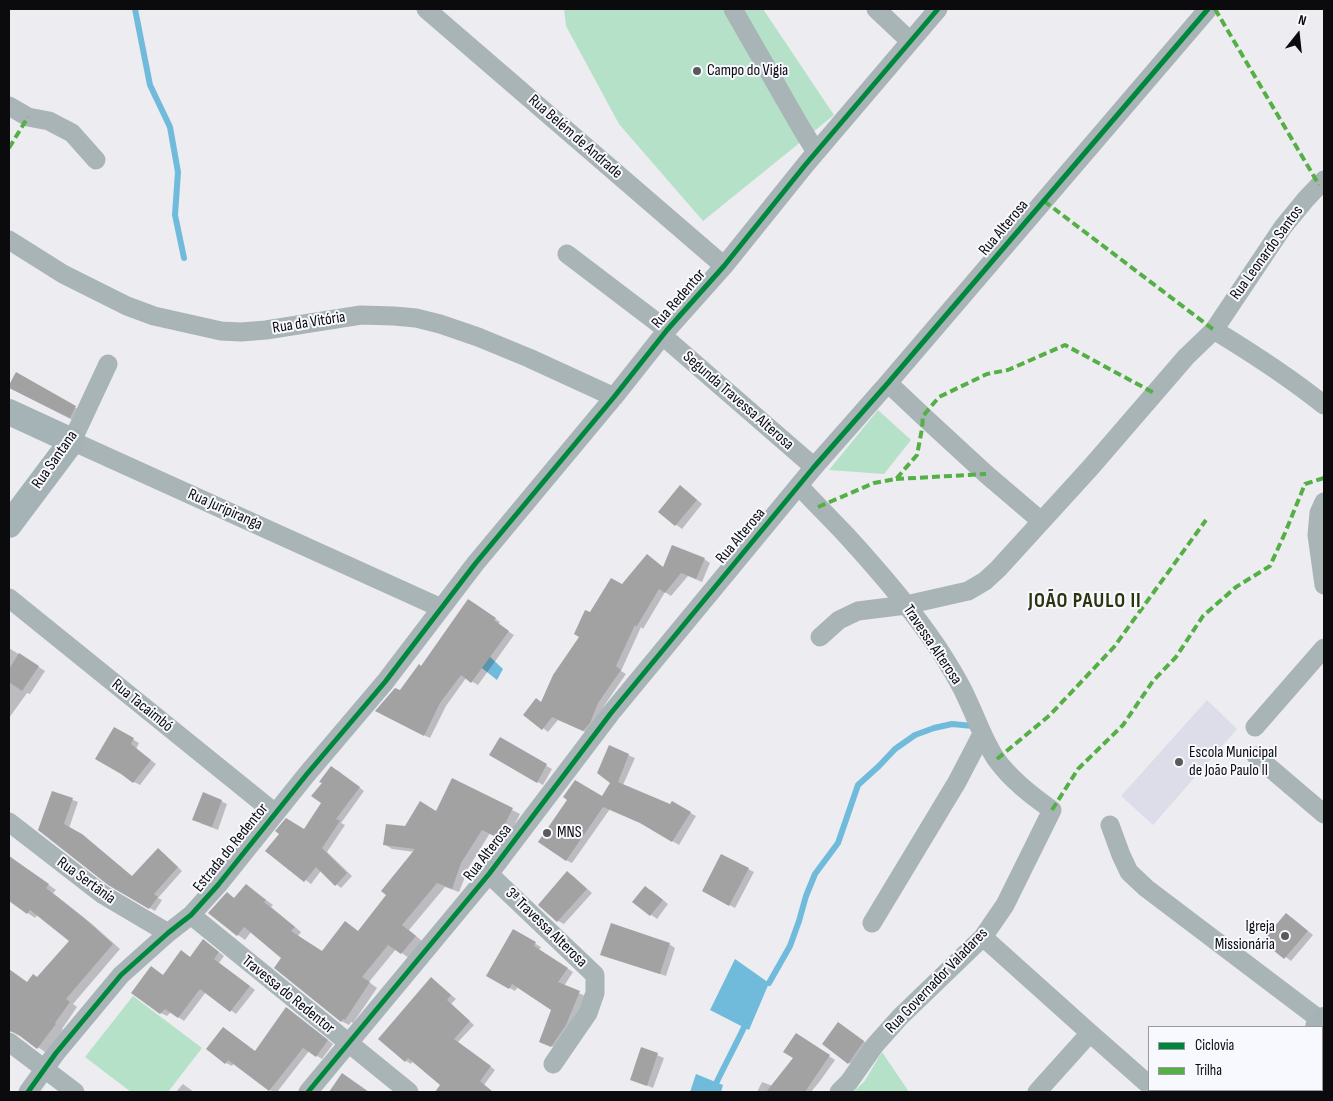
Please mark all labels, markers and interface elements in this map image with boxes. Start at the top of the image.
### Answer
north arrow [1273,10,1323,60]
text: N [1296,11,1308,29]
place label: Campo do Vigia [707,61,788,81]
marker: Campo do Vigia [691,65,703,77]
street label: Rua Belém de Andrade [524,91,626,183]
street label: Rua Alterosa [975,196,1033,260]
street label: Rua Leonardo Santos [1226,202,1308,304]
street label: Rua Redentor [648,265,710,333]
street label: Rua da Vitória [271,308,347,338]
street label: Segunda Travessa Alterosa [679,348,797,454]
street label: Rua Santana [28,427,82,493]
street label: Rua Juripiranga [185,485,265,535]
street label: Rua Alterosa [712,504,770,568]
district label: JOÃO PAULO II [1027,589,1143,615]
street label: Travessa Alterosa [898,601,966,689]
street label: Rua Tacaimbó [107,675,177,737]
place label: Escola Municipal de João Paulo II [1189,743,1277,781]
marker: Escola Municipal de João Paulo II [1173,756,1185,768]
street label: Estrada do Redentor [189,800,273,896]
street label: Rua Alterosa [460,821,516,885]
place label: MNS [557,823,582,843]
marker: MNS [541,827,553,839]
street label: Rua Sertânia [53,853,119,909]
street label: 3ª Travessa Alterosa [501,884,591,972]
place label: Igreja Missionária [1215,917,1275,955]
street label: Rua Governador Valadares [882,924,992,1038]
marker: Igreja Missionária [1279,930,1291,942]
street label: Travessa do Redentor [238,952,338,1038]
legend [1148,1026,1323,1091]
text: Ciclovia [1195,1036,1234,1055]
text: Trilha [1195,1061,1222,1080]

